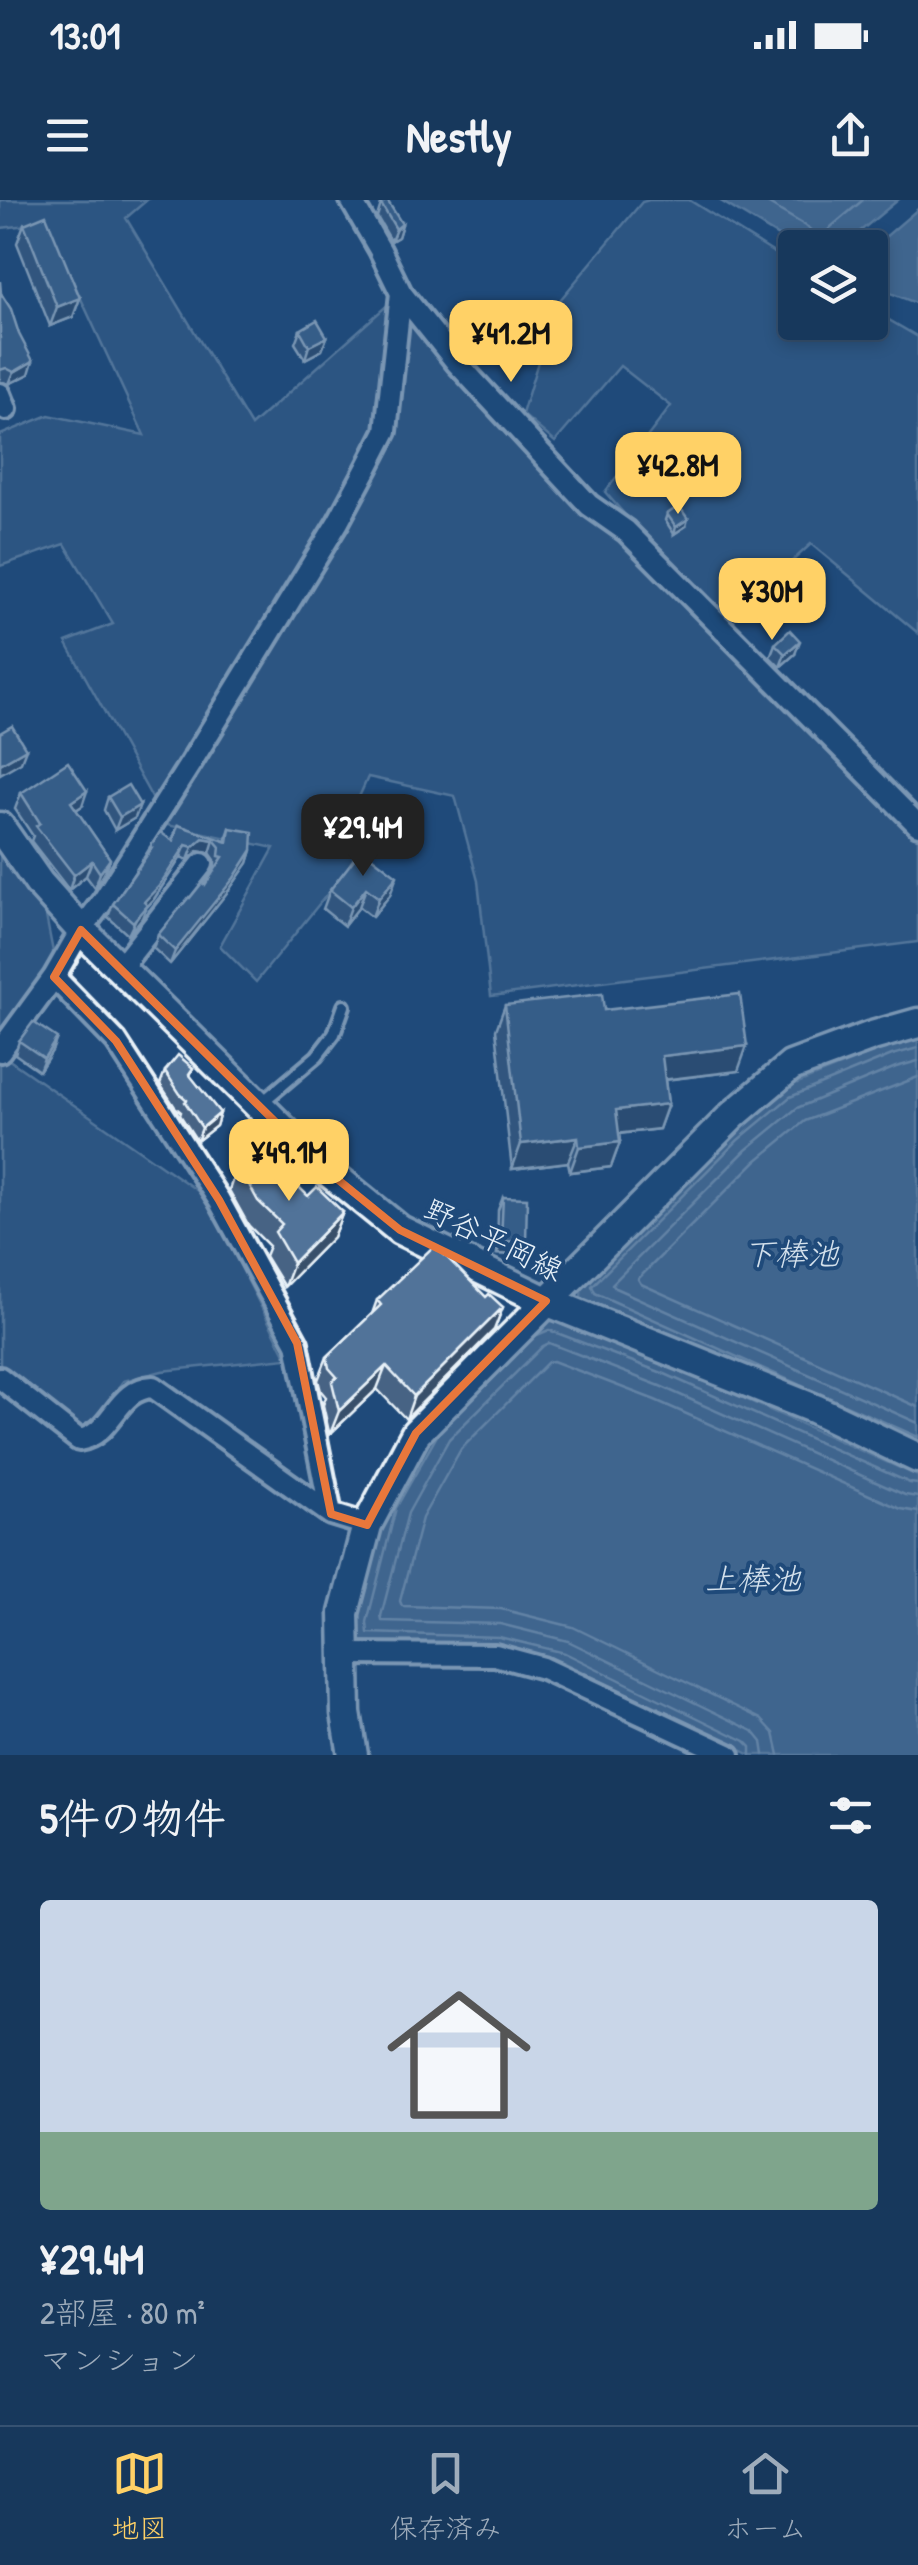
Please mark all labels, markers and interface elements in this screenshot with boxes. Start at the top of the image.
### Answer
text: 13:01 [50,9,120,61]
text: Nestly [406,105,512,166]
icon: menu [40,108,95,163]
icon: share [823,108,878,163]
map controls [778,230,888,340]
button: layers [778,230,888,340]
pin: ¥41.2M [430,300,592,385]
text: ¥41.2M [471,311,551,354]
pin: ¥42.8M [597,432,759,517]
text: ¥42.8M [637,443,719,486]
pin: ¥30M [713,558,831,643]
text: ¥30M [741,569,803,612]
pin: ¥29.4M [282,794,444,879]
text: ¥29.4M [323,805,403,848]
pin: ¥49.1M [208,1119,370,1204]
text: ¥49.1M [251,1130,327,1173]
street label: 野谷平岡線 [418,1188,570,1290]
water label: 下棒池 [743,1232,840,1275]
water label: 上棒池 [705,1557,802,1600]
icon: filters [823,1788,878,1843]
text: 5件の物件 [40,1789,226,1846]
icon: home [369,1965,549,2145]
text: ¥29.4M [40,2230,144,2287]
text: 2部屋 · 80 m² [40,2291,205,2334]
text: マンション [40,2338,199,2381]
tab: 地図 [111,2446,167,2547]
tab: 保存済み [390,2446,502,2547]
tab: ホーム [724,2446,807,2547]

